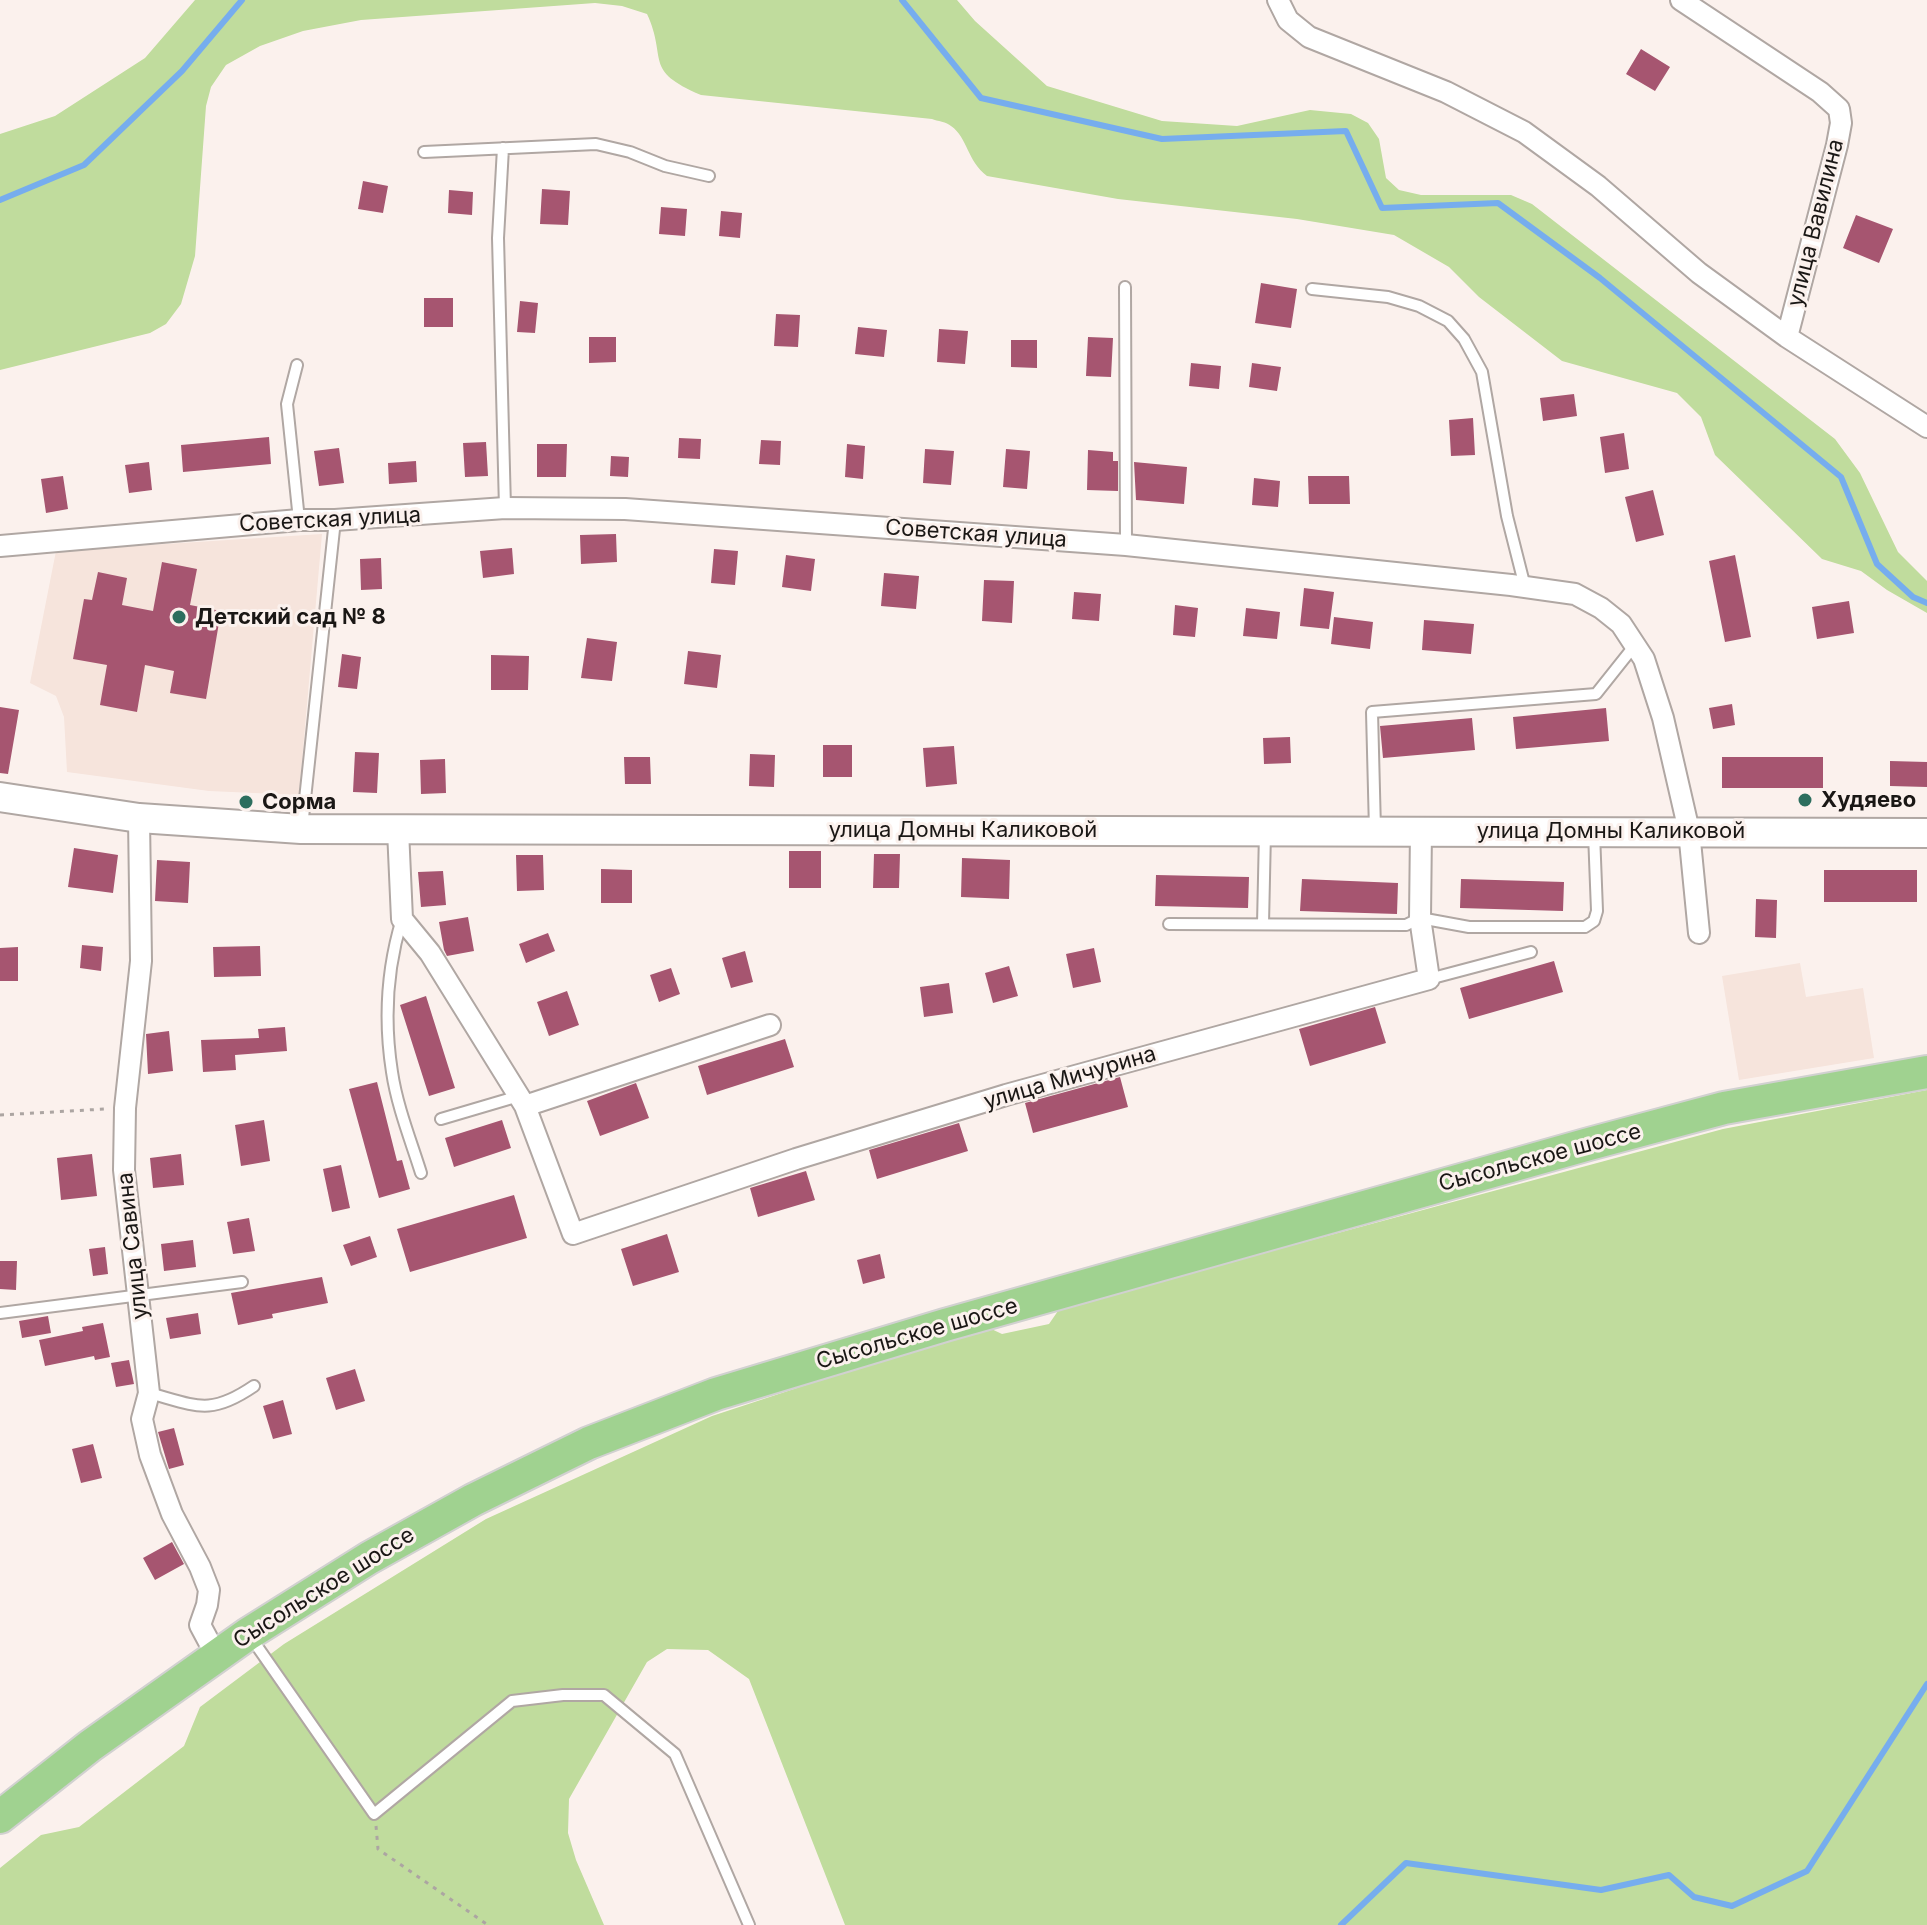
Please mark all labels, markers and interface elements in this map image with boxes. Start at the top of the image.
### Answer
street label: улица Вавилина [1782,136,1850,310]
street label: Советская улица [238,502,422,538]
street label: Советская улица [884,514,1068,554]
place label: Детский сад № 8 [195,604,386,630]
marker: Детский сад № 8 [170,608,188,626]
place label: Худяево [1821,787,1916,813]
place label: Сорма [262,789,336,815]
marker: Худяево [1796,791,1814,809]
marker: Сорма [237,793,255,811]
street label: улица Домны Каликовой [829,817,1097,843]
street label: улица Домны Каликовой [1477,818,1745,844]
street label: улица Мичурина [981,1041,1159,1115]
street label: Сысольское шоссе [1436,1118,1644,1198]
street label: улица Савина [112,1171,154,1321]
street label: Сысольское шоссе [813,1293,1021,1375]
street label: Сысольское шоссе [229,1522,419,1654]

